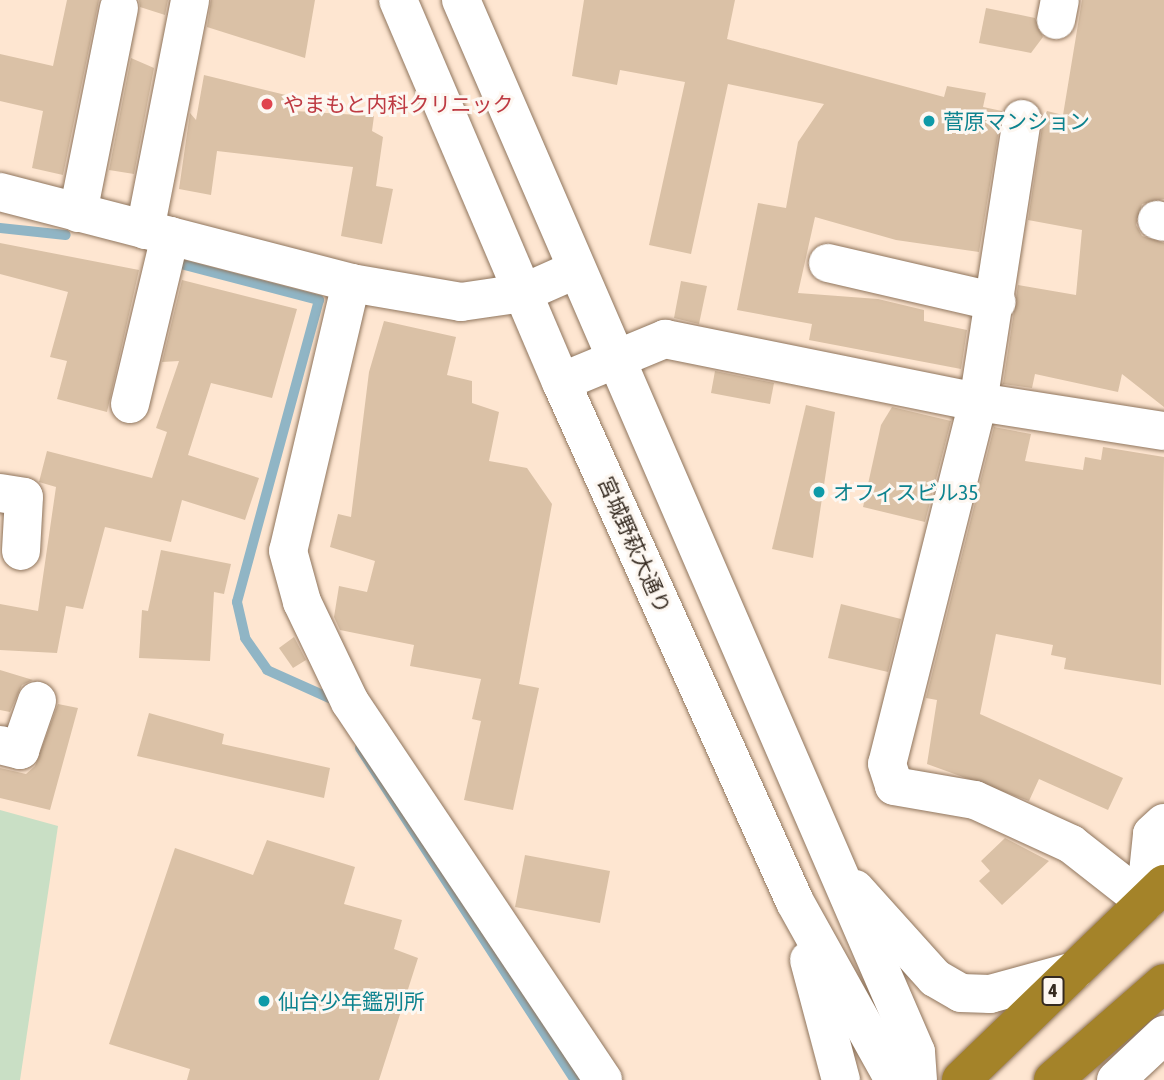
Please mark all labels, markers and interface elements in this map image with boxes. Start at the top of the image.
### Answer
place label: やまもと内科クリニック [283,91,514,117]
marker: やまもと内科クリニック [257,94,277,114]
place label: 菅原マンション [943,108,1090,134]
marker: 菅原マンション [921,113,937,129]
street label: 宮城野萩大通り [594,473,676,617]
place label: オフィスビル35 [833,479,979,505]
marker: オフィスビル35 [811,484,827,500]
road number: 4 [1041,976,1065,1007]
place label: 仙台少年鑑別所 [278,988,425,1014]
marker: 仙台少年鑑別所 [256,993,272,1009]

